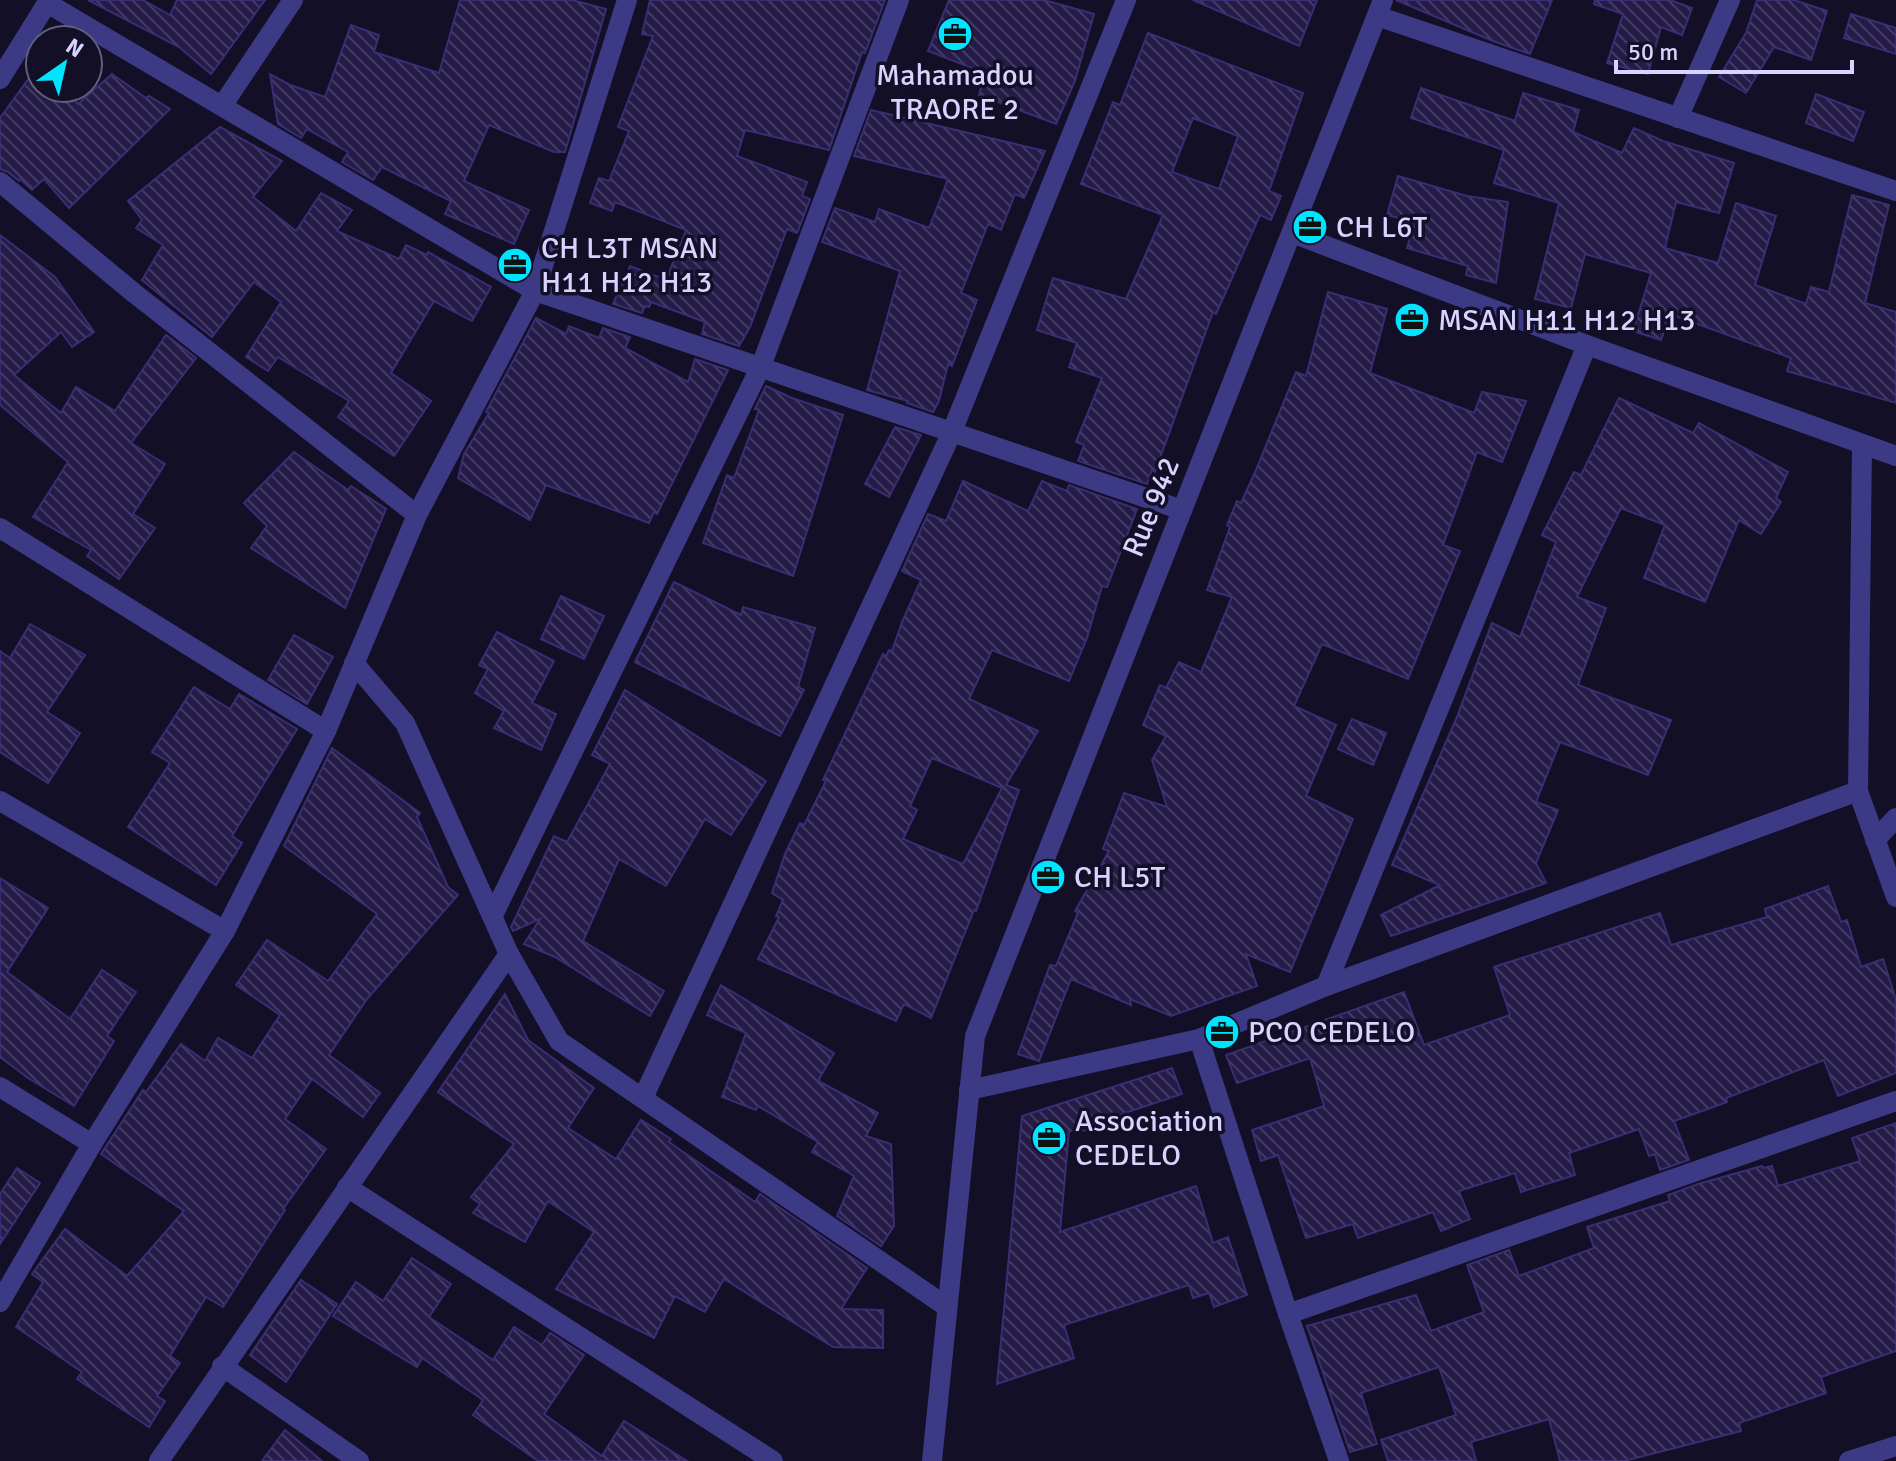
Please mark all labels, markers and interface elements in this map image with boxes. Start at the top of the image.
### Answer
office icon: Mahamadou TRAORE 2 [936,15,974,53]
north arrow [24,24,104,104]
scale bar [1616,24,1852,74]
text: N [61,32,89,63]
text: 50 m [1628,37,1678,67]
place label: Mahamadou TRAORE 2 [876,57,1034,128]
office icon: CH L6T [1291,208,1329,246]
place label: CH L6T [1336,209,1428,246]
place label: CH L3T MSAN H11 H12 H13 [541,230,718,301]
office icon: CH L3T MSAN H11 H12 H13 [496,246,534,284]
office icon: MSAN H11 H12 H13 [1393,301,1431,339]
place label: MSAN H11 H12 H13 [1438,302,1695,339]
street label: Rue 942 [1115,452,1188,562]
office icon: CH L5T [1029,858,1067,896]
place label: CH L5T [1074,859,1166,896]
office icon: PCO CEDELO [1203,1013,1241,1051]
place label: PCO CEDELO [1248,1014,1415,1051]
place label: Association CEDELO [1075,1103,1224,1174]
office icon: Association CEDELO [1030,1119,1068,1157]

